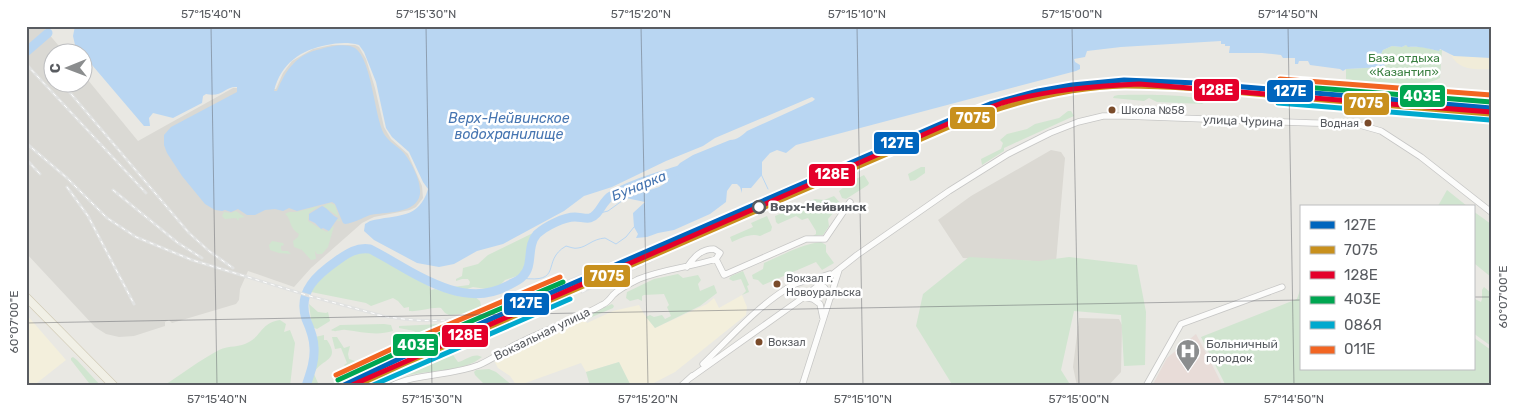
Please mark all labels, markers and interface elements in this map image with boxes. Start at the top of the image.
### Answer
text: 57°15'40"N [181,7,241,21]
text: 57°15'30"N [396,7,456,21]
text: 57°15'20"N [611,7,671,21]
text: 57°15'10"N [828,7,886,21]
text: 57°15'00"N [1042,7,1102,21]
text: 57°14'50"N [1258,7,1318,21]
north arrow [42,42,92,92]
park label: База отдыха «Казантип» [1368,51,1440,79]
text: С [47,63,64,73]
line badge: 128Е [1193,78,1240,102]
line badge: 127Е [1266,79,1314,103]
text: 128Е [1199,82,1233,99]
text: 127Е [1273,83,1307,100]
line badge: 403Е [1399,84,1446,108]
text: 403Е [1403,88,1441,105]
line badge: 7075 [1343,92,1390,116]
text: 7075 [1349,95,1383,112]
place label: Школа №58 [1121,104,1185,117]
marker: Школа №58 [1107,105,1117,115]
line badge: 7075 [949,106,996,130]
water label: Верх-Нейвинское водохранилище [448,110,570,143]
text: 7075 [956,110,990,127]
street label: улица Чурина [1203,113,1283,129]
place label: Водная [1320,117,1359,130]
marker: Водная [1363,118,1373,128]
line badge: 127Е [873,131,920,155]
text: 127Е [880,135,914,152]
line badge: 128Е [808,163,856,187]
text: 128Е [815,166,849,183]
water label: Бунарка [609,167,669,205]
marker: Верх-Нейвинск [752,200,766,214]
place label: Верх-Нейвинск [770,200,867,214]
legend [1300,205,1474,370]
text: 127Е [1344,216,1376,234]
text: 7075 [1344,241,1378,259]
line badge: 7075 [583,264,631,288]
text: 128Е [1344,266,1378,284]
text: 60°07'00"E [1496,266,1510,328]
text: 7075 [590,268,624,285]
place label: Вокзал г. Новоуральска [786,272,861,299]
marker: Вокзал г. Новоуральска [772,279,782,289]
text: 403Е [1344,290,1381,308]
text: 60°07'00"E [7,291,21,353]
line badge: 127Е [503,292,550,316]
text: 127Е [509,295,543,312]
street label: Вокзальная улица [492,305,592,363]
text: 086Я [1344,316,1382,334]
line badge: 128Е [441,324,489,348]
text: 128Е [448,327,482,344]
line badge: 403Е [392,333,439,357]
place label: Вокзал [768,336,806,349]
text: 403Е [397,337,435,354]
marker: Вокзал [754,337,764,347]
place label: Больничный городок [1206,337,1278,365]
hospital icon: Больничный городок [1175,338,1201,372]
text: 011Е [1344,340,1375,358]
text: 57°15'40"N [187,392,247,406]
text: 57°15'30"N [402,392,462,406]
text: 57°15'20"N [618,392,678,406]
text: 57°15'10"N [834,392,892,406]
text: 57°15'00"N [1049,392,1109,406]
text: 57°14'50"N [1264,392,1324,406]

